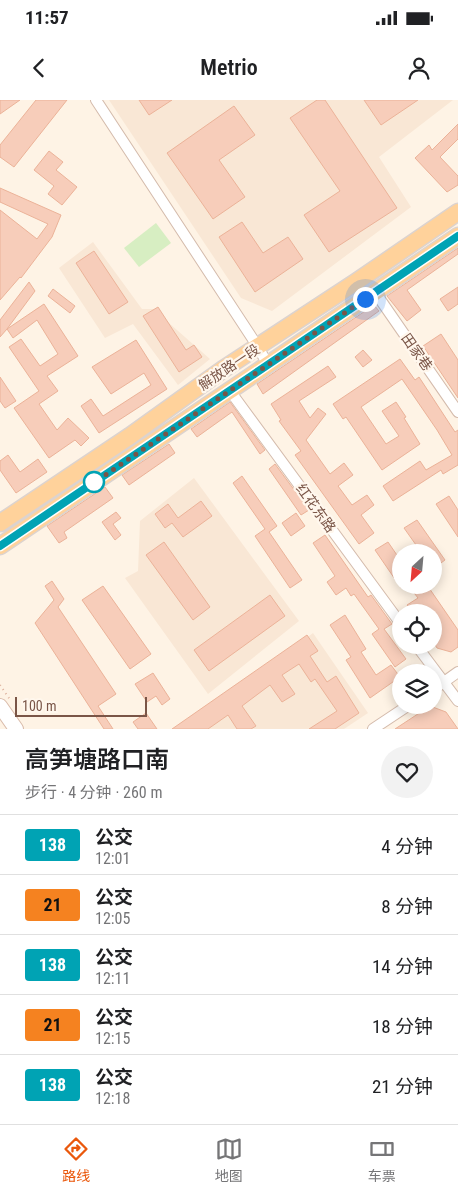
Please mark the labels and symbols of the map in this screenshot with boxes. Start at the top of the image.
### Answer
your location [353,287,378,312]
street label: 田家巷 [398,330,436,374]
street label: 解放路一段 [196,341,262,393]
unlabelled marker [83,471,105,493]
street label: 红花东路 [293,481,339,535]
north arrow [392,544,442,594]
scale bar [15,694,148,717]

